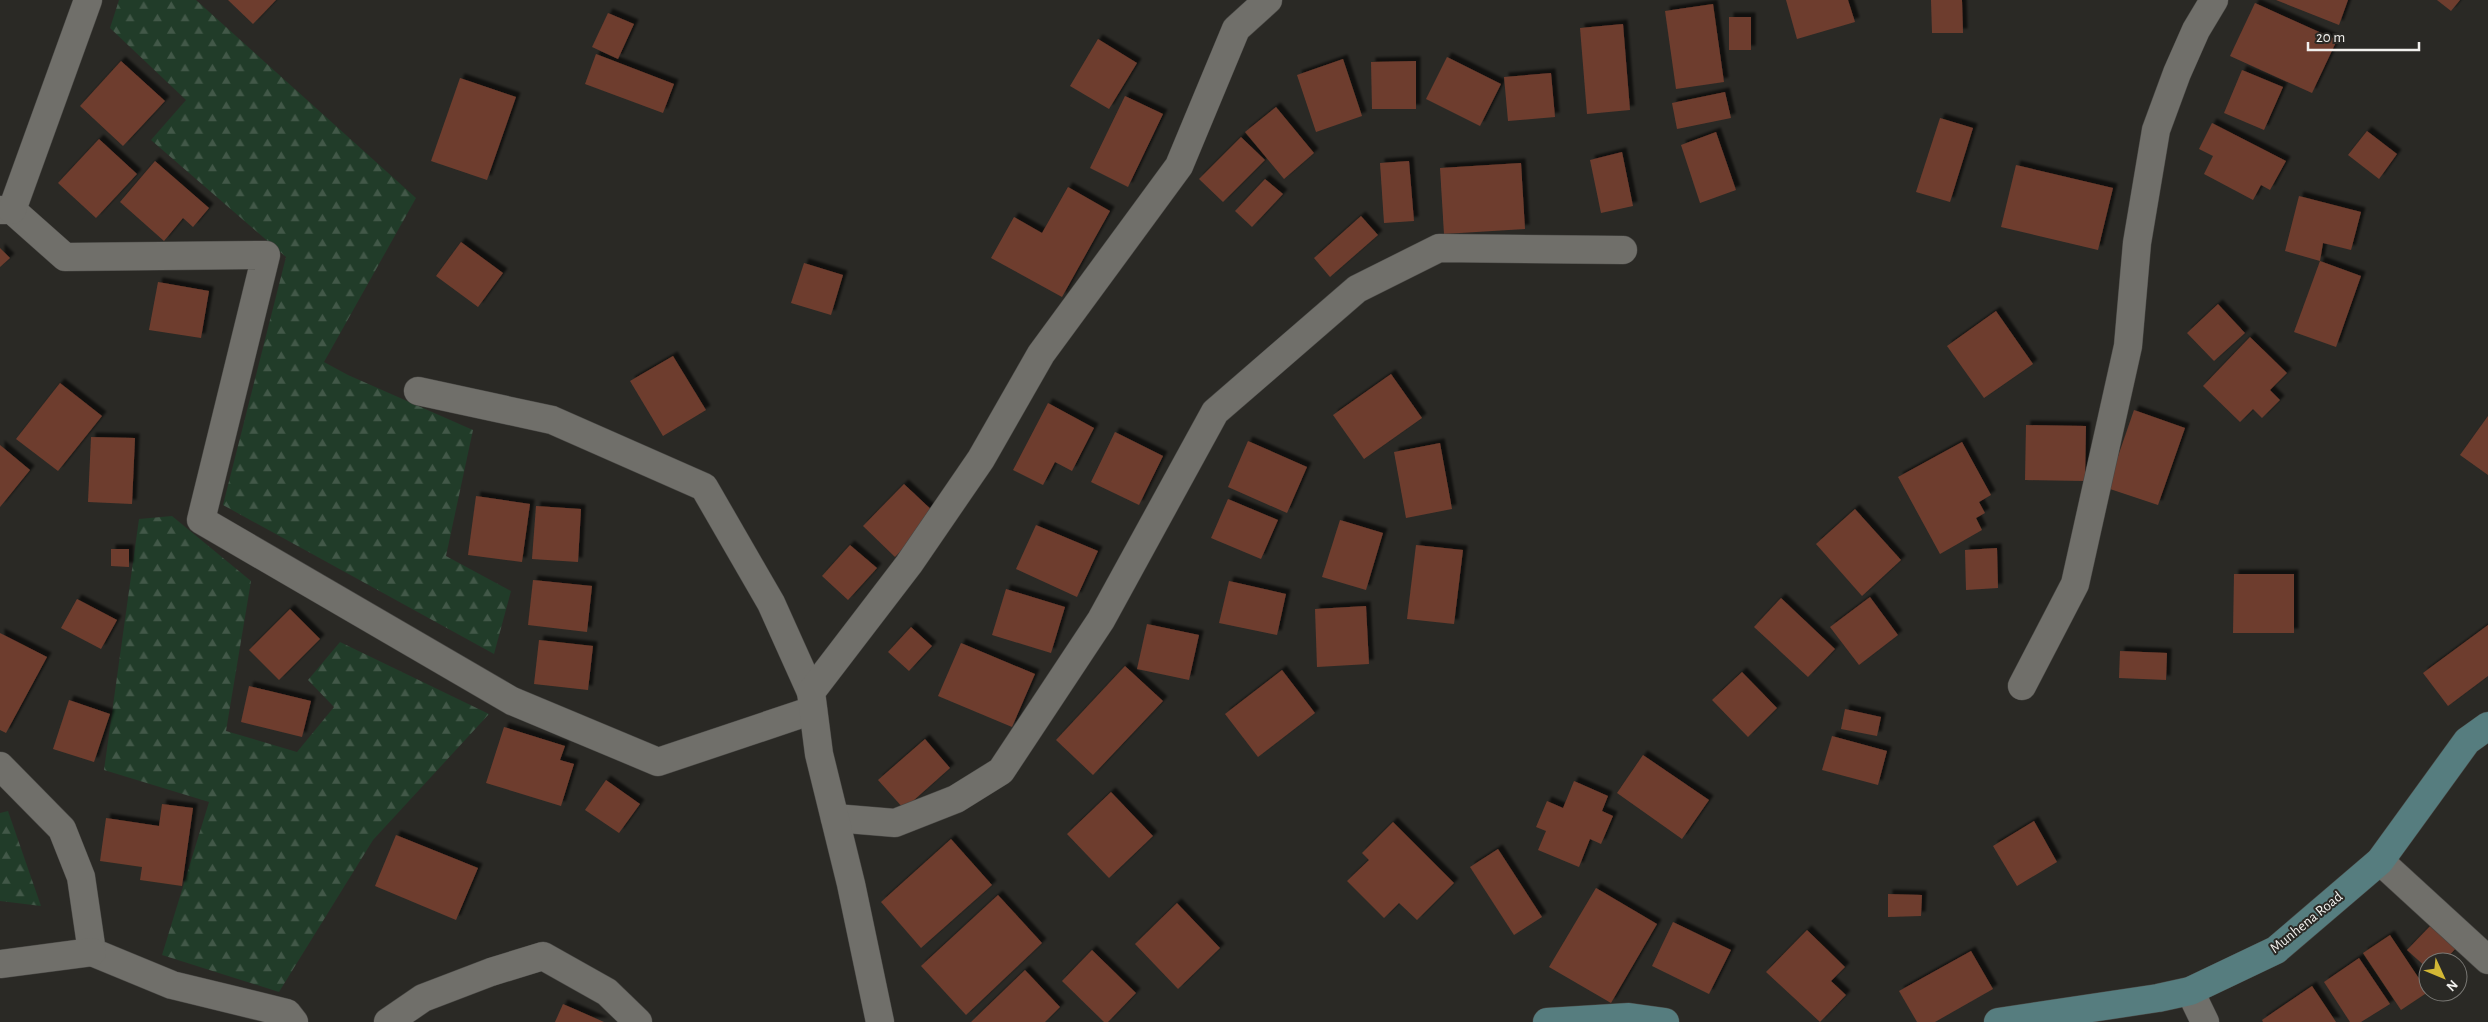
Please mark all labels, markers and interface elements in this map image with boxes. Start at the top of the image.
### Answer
scale bar [2308,20,2419,52]
text: 20 m [2316,30,2345,45]
street label: Munhena Road [2267,889,2346,956]
north arrow [2418,952,2468,1002]
text: N [2443,977,2460,994]

